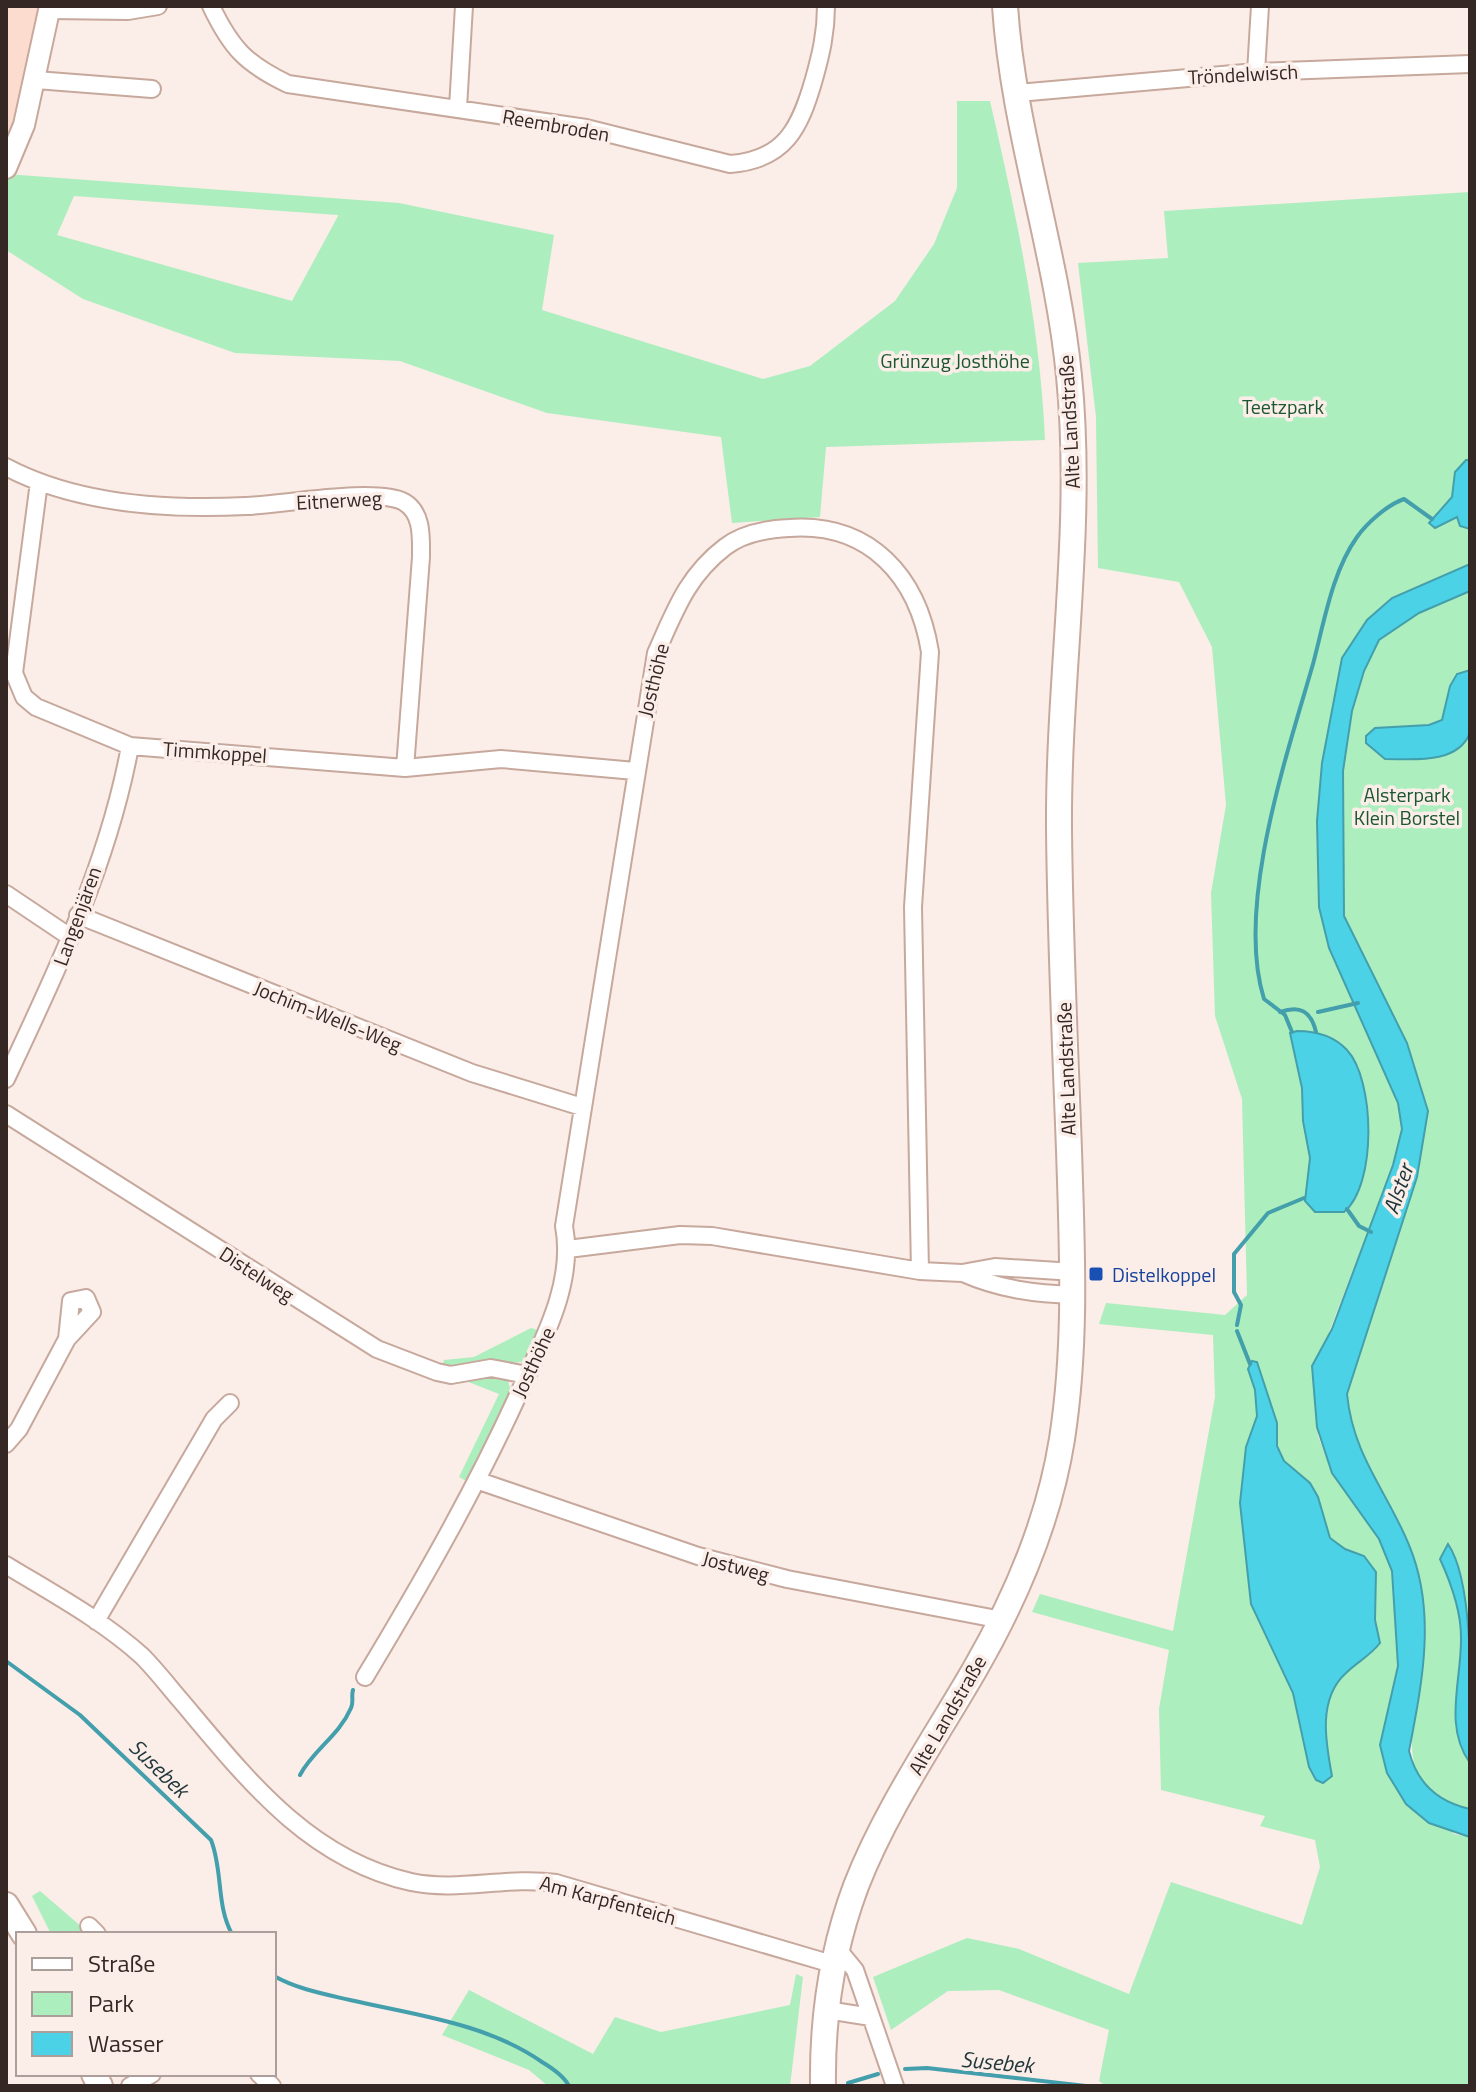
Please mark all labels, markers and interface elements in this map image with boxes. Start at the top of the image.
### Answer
street label: Tröndelwisch [1187,56,1299,92]
street label: Reembroden [500,100,612,150]
park label: Grünzug Josthöhe [880,345,1030,376]
street label: Alte Landstraße [1050,354,1088,490]
park label: Teetzpark [1242,391,1324,422]
street label: Eitnerweg [295,482,383,518]
street label: Josthöhe [629,640,677,720]
street label: Timmkoppel [162,733,268,771]
park label: Alsterpark Klein Borstel [1354,779,1460,833]
street label: Langenjären [45,862,109,970]
street label: Jochim-Wells-Weg [249,972,407,1060]
street label: Alte Landstraße [1048,1002,1084,1136]
water label: Alster [1374,1157,1423,1218]
street label: Distelweg [213,1238,301,1310]
place label: Distelkoppel [1112,1259,1216,1290]
marker: Distelkoppel [1087,1265,1105,1283]
street label: Josthöhe [503,1322,563,1402]
street label: Jostweg [699,1542,773,1590]
street label: Alte Landstraße [900,1649,994,1781]
water label: Susebek [121,1731,198,1807]
street label: Am Karpfenteich [536,1867,680,1933]
legend [16,1932,276,2076]
text: Straße [88,1945,155,1981]
text: Park [88,1985,134,2021]
text: Wasser [88,2025,164,2061]
water label: Susebek [959,2042,1037,2082]

